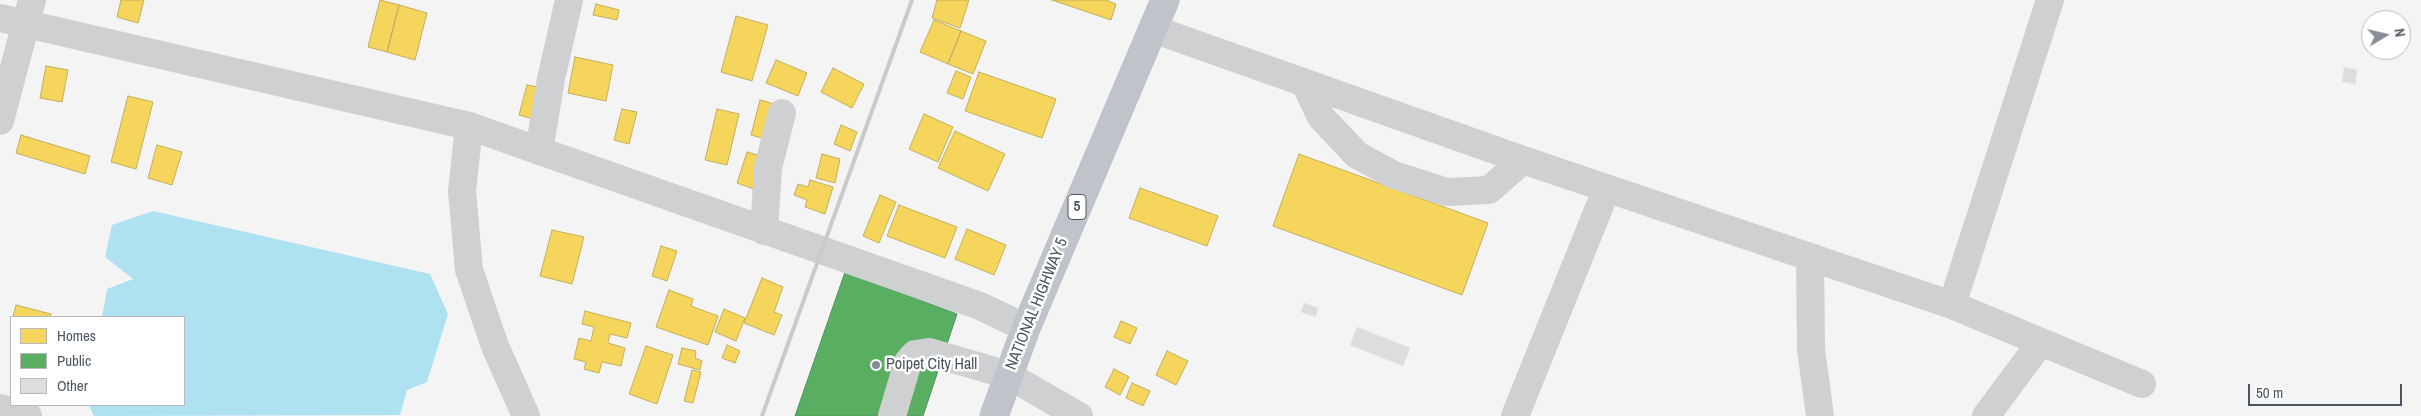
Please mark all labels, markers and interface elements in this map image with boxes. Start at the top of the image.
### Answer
north arrow [2361,10,2411,60]
text: N [2390,27,2409,38]
road number: 5 [1068,194,1086,220]
street label: NATIONAL HIGHWAY 5 [1002,235,1072,373]
legend [10,316,185,406]
text: Homes [57,325,96,346]
text: Public [57,350,91,371]
place label: Poipet City Hall [886,355,977,375]
marker: Poipet City Hall [870,359,882,371]
scale bar [2251,374,2405,406]
text: Other [57,375,88,396]
text: 50 m [2256,382,2283,403]

